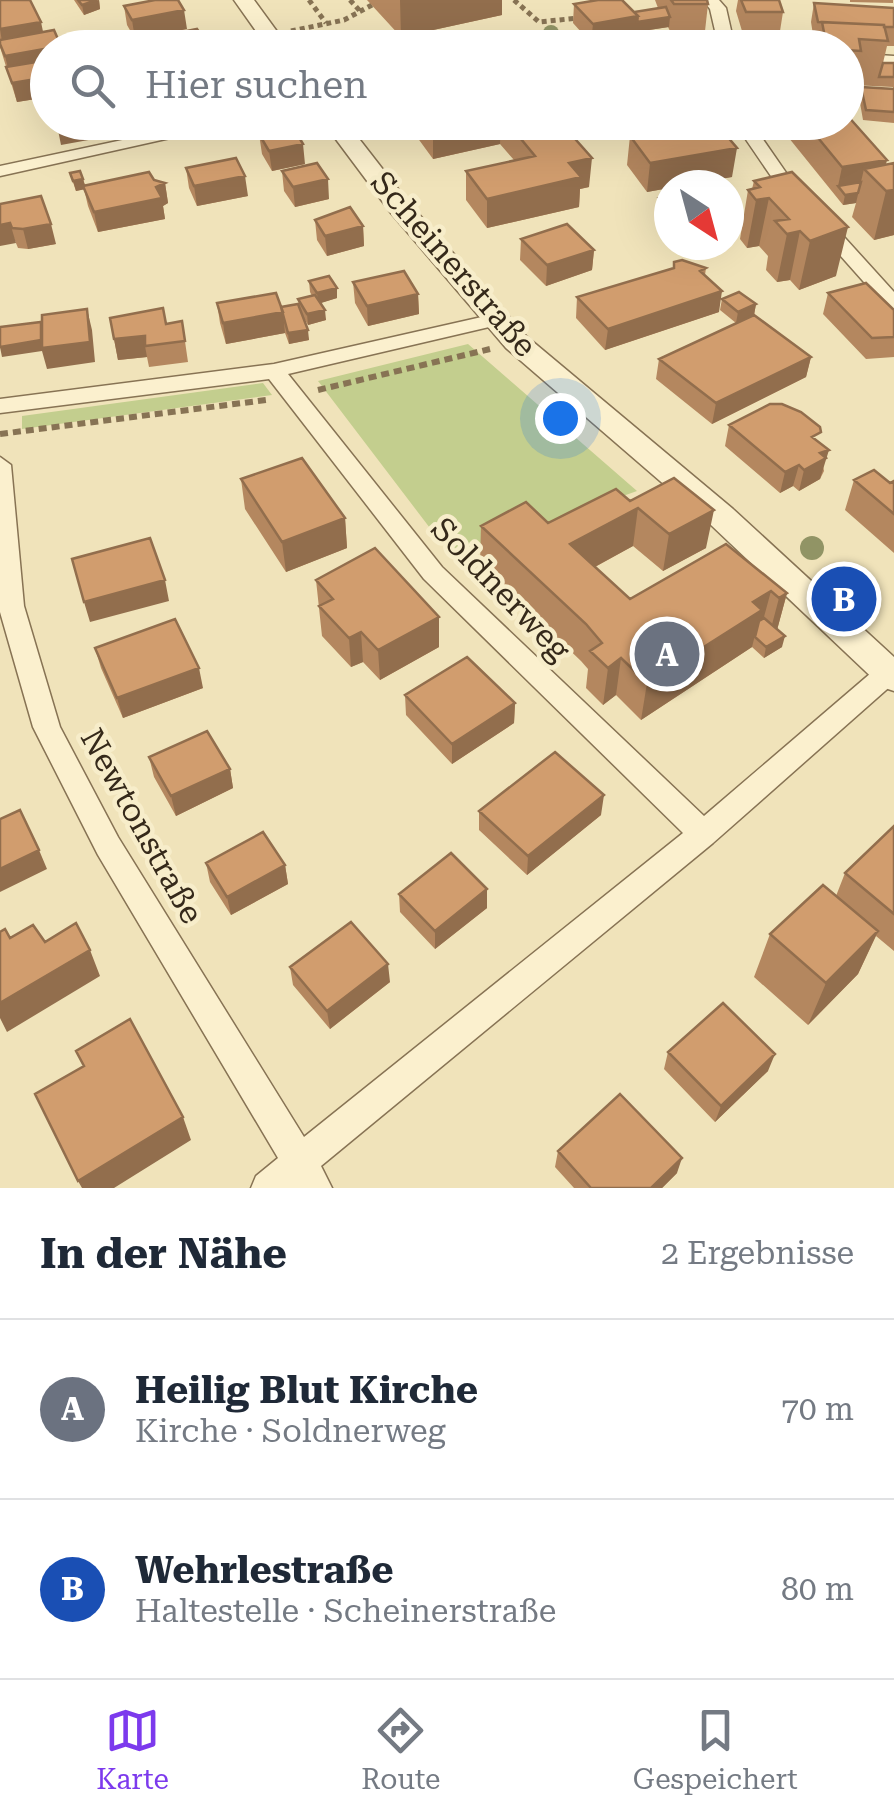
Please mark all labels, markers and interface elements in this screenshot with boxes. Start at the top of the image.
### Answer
search box [30,30,864,140]
icon: search [65,58,120,113]
text: Hier suchen [145,63,368,107]
street label: Scheinerstraße [363,164,545,364]
north arrow [654,170,744,260]
your location [535,393,586,444]
street label: Soldnerweg [423,510,579,669]
pin: B [812,562,876,636]
pin: A [634,616,700,692]
street label: Newtonstraße [73,722,211,930]
text: In der Nähe [40,1229,287,1278]
text: 2 Ergebnisse [661,1234,854,1272]
text: Heilig Blut Kirche [135,1368,478,1412]
text: A [61,1390,84,1428]
text: 70 m [781,1390,854,1428]
text: Kirche · Soldnerweg [135,1412,446,1450]
text: Wehrlestraße [135,1548,394,1592]
text: B [61,1570,84,1608]
text: 80 m [781,1570,854,1608]
text: Haltestelle · Scheinerstraße [135,1592,556,1630]
tab: Karte [96,1703,169,1796]
tab: Route [361,1703,440,1796]
tab: Gespeichert [633,1703,798,1796]

